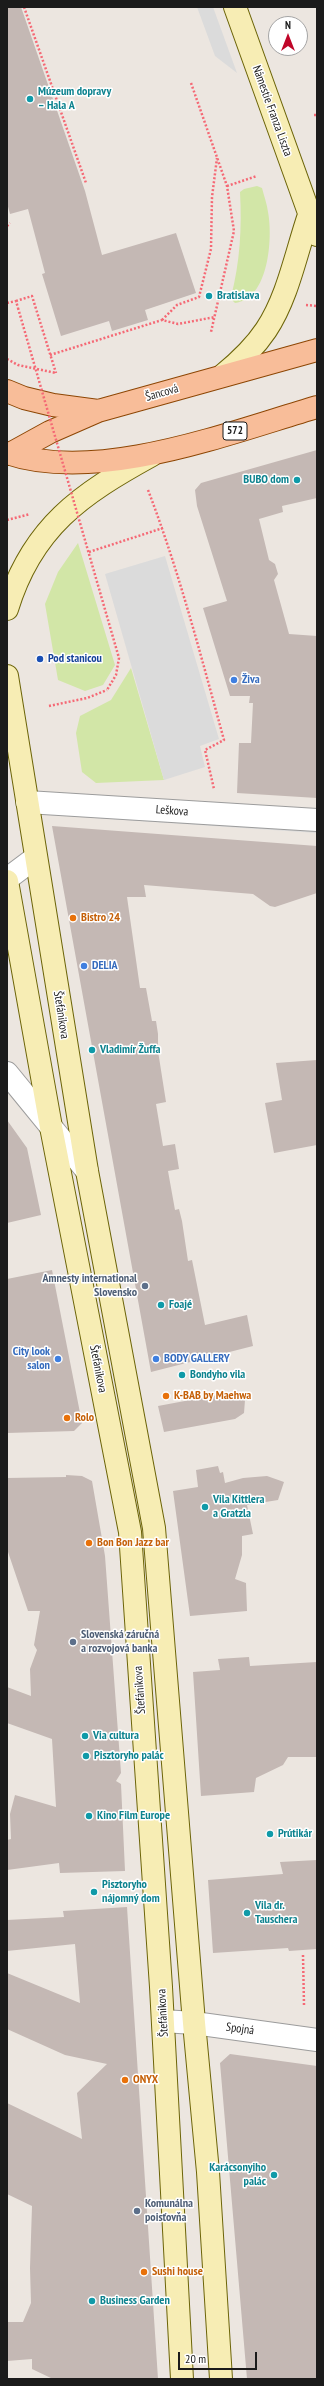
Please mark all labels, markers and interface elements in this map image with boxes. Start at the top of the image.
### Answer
north arrow [268,16,308,56]
text: N [285,18,291,32]
street label: Námestie Franza Liszta [249,64,295,158]
place label: Múzeum dopravy – Hala A [38,85,111,113]
marker: Múzeum dopravy – Hala A [25,94,35,104]
place label: Bratislava [217,289,259,303]
marker: Bratislava [204,291,214,301]
street label: Šancová [144,381,180,405]
road number: 572 [223,422,247,440]
place label: BUBO dom [243,473,289,487]
marker: BUBO dom [292,475,302,485]
place label: Pod stanicou [48,652,102,666]
marker: Pod stanicou [35,654,45,664]
place label: Živa [242,673,260,687]
marker: Živa [229,675,239,685]
street label: Leškova [155,803,189,819]
place label: Bistro 24 [81,911,120,925]
marker: Bistro 24 [68,913,78,923]
place label: DELIA [92,959,118,973]
marker: DELIA [79,961,89,971]
street label: Štefánikova [50,990,72,1040]
place label: Vladimír Žuffa [100,1043,161,1057]
marker: Vladimír Žuffa [87,1045,97,1055]
place label: Amnesty international Slovensko [42,1272,137,1300]
marker: Amnesty international Slovensko [140,1281,150,1291]
place label: Foajé [169,1298,192,1312]
marker: Foajé [156,1300,166,1310]
street label: Štefánikova [86,1344,110,1394]
place label: City look salon [13,1345,50,1373]
place label: BODY GALLERY [164,1352,230,1366]
marker: City look salon [53,1354,63,1364]
marker: BODY GALLERY [151,1354,161,1364]
place label: Bondyho vila [190,1368,245,1382]
marker: Bondyho vila [177,1370,187,1380]
place label: K-BAB by Maehwa [174,1389,251,1403]
marker: K-BAB by Maehwa [161,1391,171,1401]
place label: Rolo [75,1411,94,1425]
marker: Rolo [62,1413,72,1423]
place label: Vila Kittlera a Gratzla [213,1493,264,1521]
marker: Vila Kittlera a Gratzla [200,1502,210,1512]
place label: Bon Bon Jazz bar [97,1536,169,1550]
marker: Bon Bon Jazz bar [84,1538,94,1548]
place label: Slovenská záručná a rozvojová banka [81,1628,159,1656]
marker: Slovenská záručná a rozvojová banka [68,1637,78,1647]
street label: Štefánikova [131,1666,149,1714]
place label: Via cultura [93,1729,139,1743]
marker: Via cultura [80,1731,90,1741]
place label: Pisztoryho palác [94,1749,164,1763]
marker: Pisztoryho palác [81,1751,91,1761]
place label: Kino Film Europe [97,1809,170,1823]
marker: Kino Film Europe [84,1811,94,1821]
place label: Prútikár [278,1827,312,1841]
marker: Prútikár [265,1829,275,1839]
place label: Pisztoryho nájomný dom [102,1878,160,1906]
marker: Pisztoryho nájomný dom [89,1887,99,1897]
place label: Vila dr. Tauschera [255,1899,297,1927]
marker: Vila dr. Tauschera [242,1908,252,1918]
street label: Štefánikova [155,1989,171,2037]
street label: Spojná [225,2020,255,2038]
place label: ONYX [133,2073,158,2087]
marker: ONYX [120,2075,130,2085]
place label: Karácsonyiho palác [209,2161,266,2189]
marker: Karácsonyiho palác [269,2170,279,2180]
place label: Komunálna poisťovňa [145,2197,193,2225]
marker: Komunálna poisťovňa [132,2206,142,2216]
place label: Sushi house [152,2265,203,2279]
marker: Sushi house [139,2267,149,2277]
place label: Business Garden [100,2294,170,2308]
marker: Business Garden [87,2296,97,2306]
scale bar [180,2344,259,2370]
text: 20 m [185,2351,206,2366]

